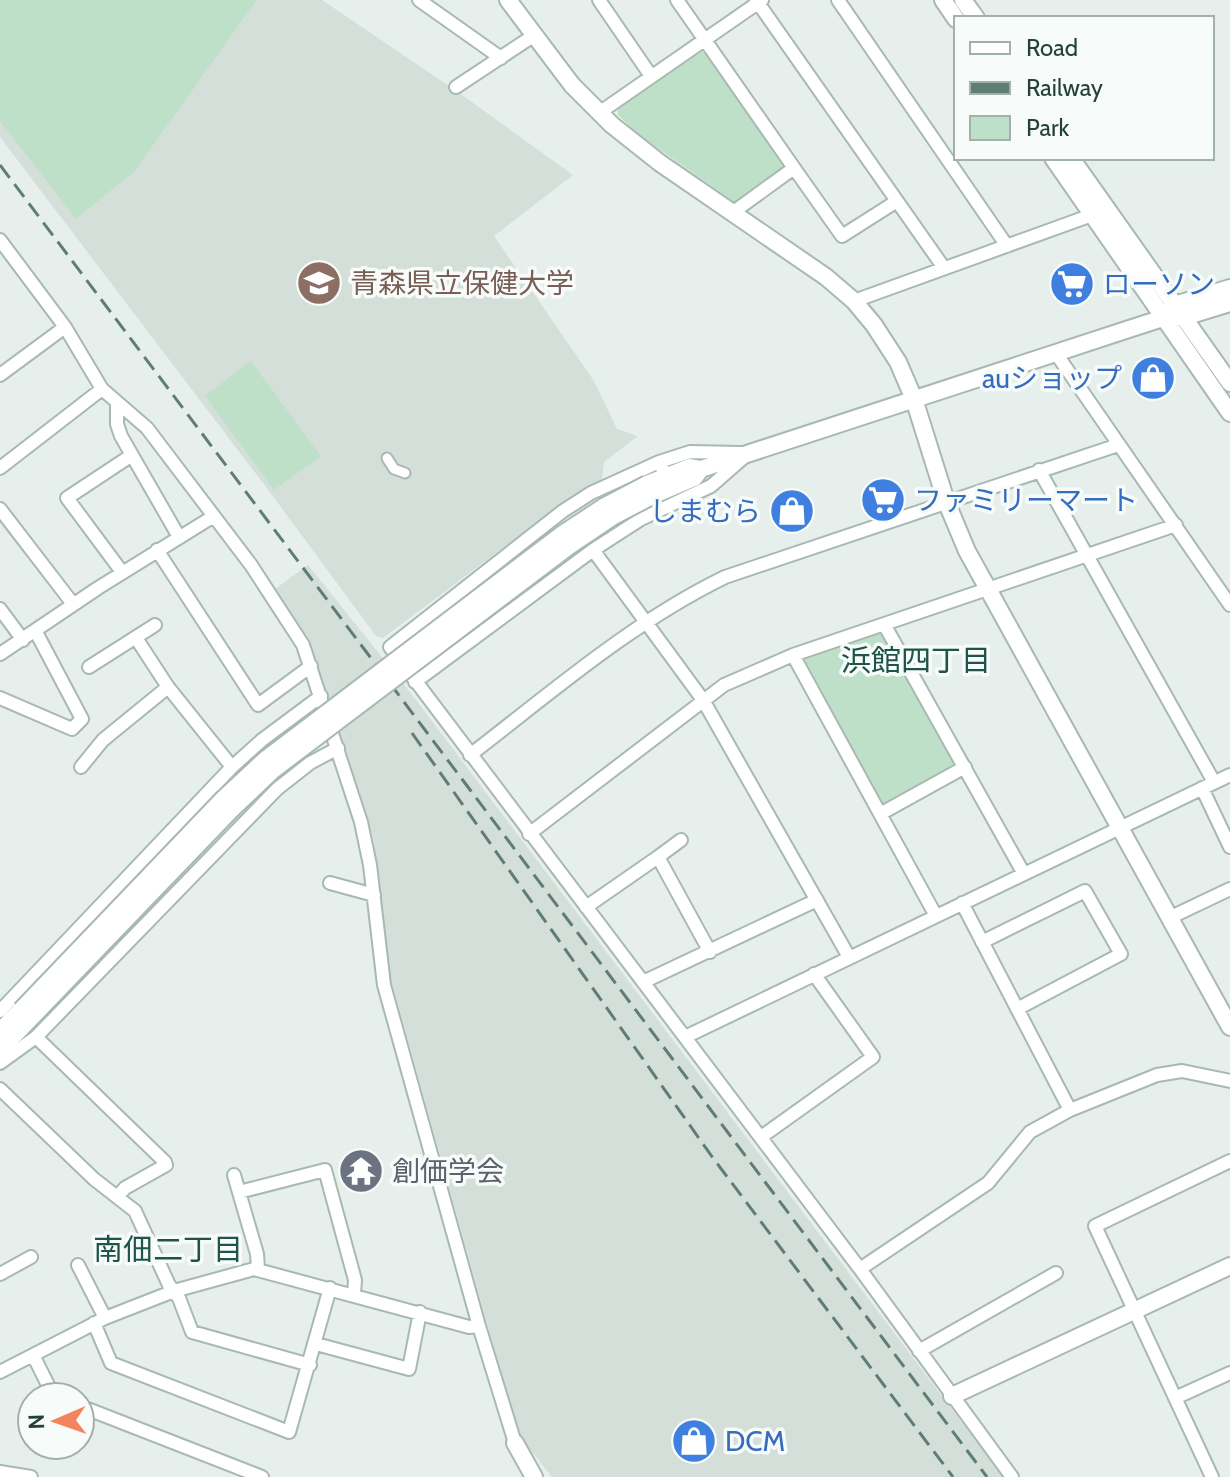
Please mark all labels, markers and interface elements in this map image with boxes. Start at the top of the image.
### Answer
legend [954,16,1214,160]
text: Road [1026,33,1078,62]
text: Railway [1026,73,1103,102]
text: Park [1026,113,1069,142]
school or university icon: 青森県立保健大学 [295,259,343,307]
supermarket icon: ローソン [1048,260,1096,308]
place label: 青森県立保健大学 [350,266,574,300]
place label: ローソン [1103,267,1215,301]
shop icon: auショップ [1129,354,1177,402]
place label: auショップ [982,361,1122,395]
supermarket icon: ファミリーマート [859,476,907,524]
place label: ファミリーマート [914,483,1138,517]
shop icon: しまむら [768,487,816,535]
place label: しまむら [649,494,761,528]
district label: 浜館四丁目 [841,642,991,679]
temple icon: 創価学会 [337,1147,385,1195]
place label: 創価学会 [392,1154,504,1188]
district label: 南佃二丁目 [93,1231,243,1268]
north arrow [16,1381,96,1461]
text: N [23,1413,50,1430]
shop icon: DCM [670,1417,718,1465]
place label: DCM [725,1424,785,1458]

